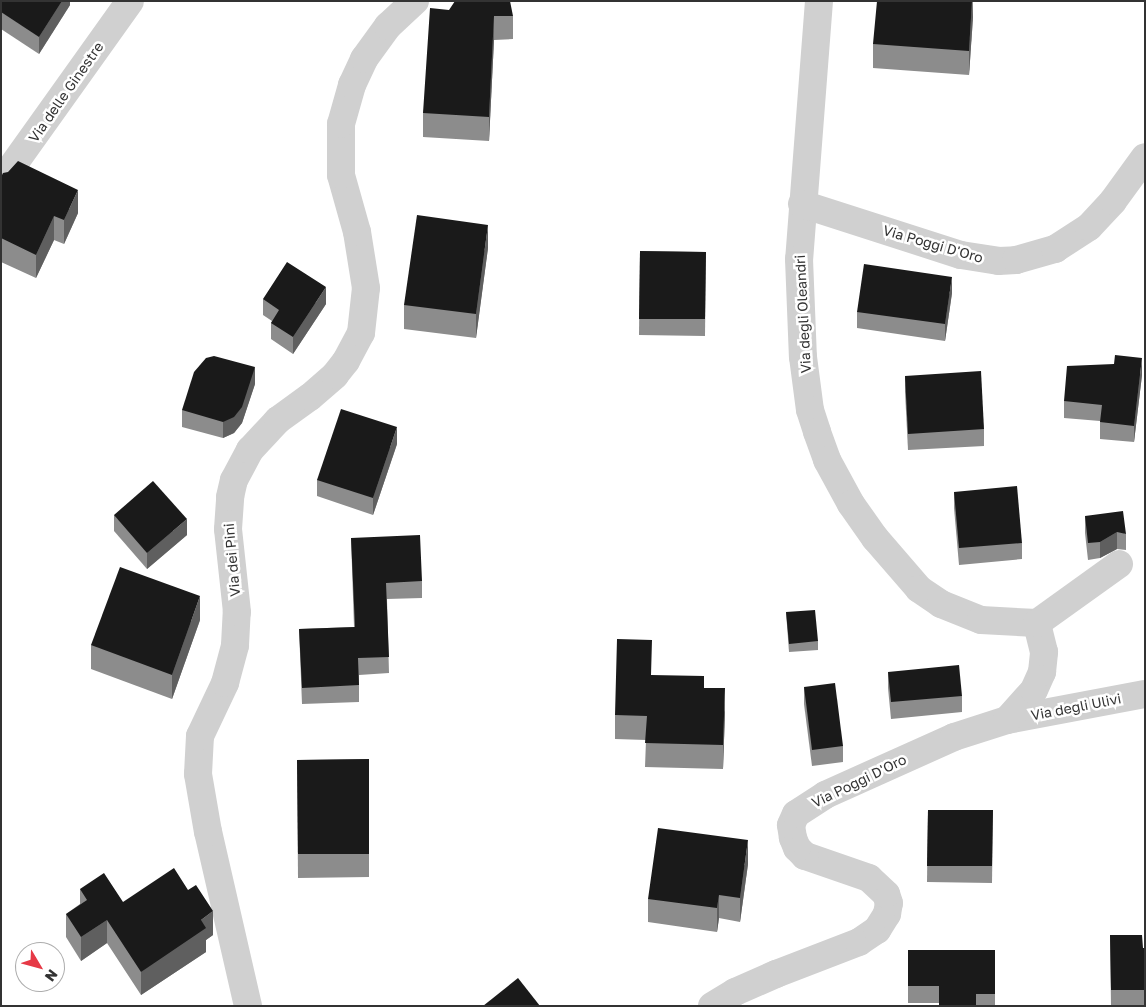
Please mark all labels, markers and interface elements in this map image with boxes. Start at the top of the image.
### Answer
street label: Via delle Ginestre [25,39,107,145]
street label: Via Poggi D'Oro [881,222,985,266]
street label: Via degli Oleandri [792,254,814,374]
street label: Via dei Pini [220,523,244,597]
street label: Via degli Ulivi [1029,690,1123,724]
street label: Via Poggi D'Oro [809,751,909,811]
north arrow [15,942,65,992]
text: N [42,966,62,985]

